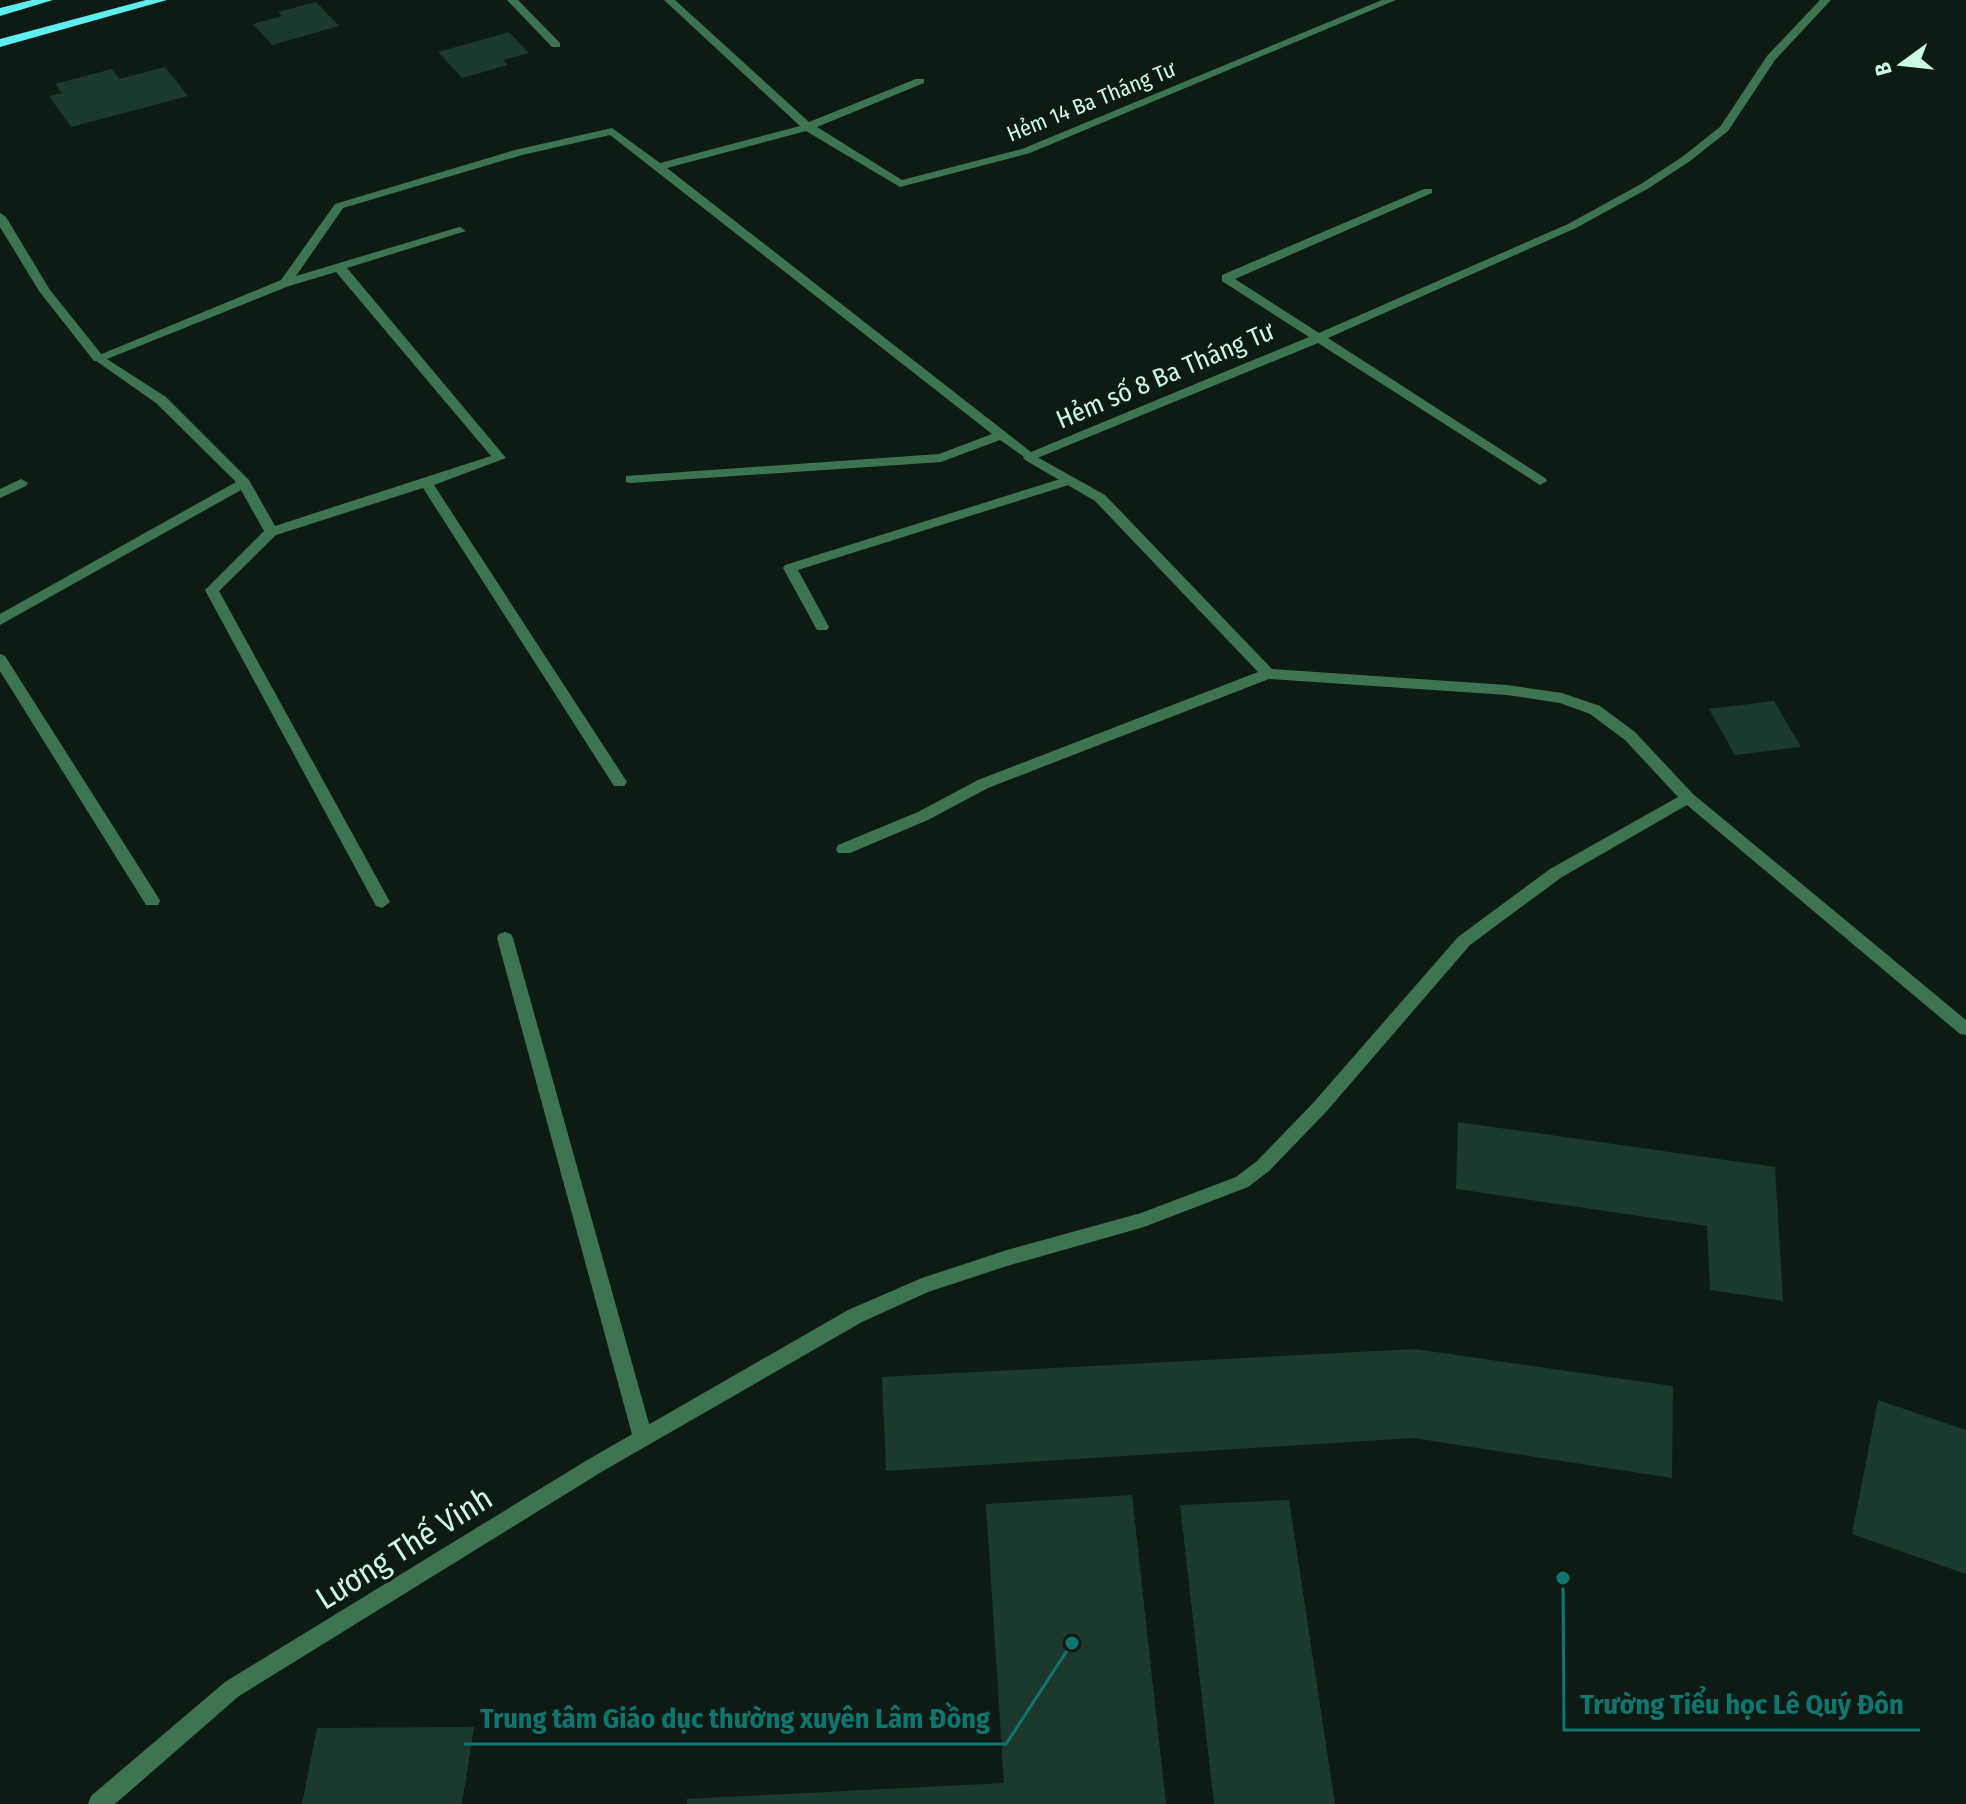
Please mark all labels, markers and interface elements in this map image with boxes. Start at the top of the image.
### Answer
north arrow [1862,24,1942,104]
street label: Hẻm 14 Ba Tháng Tư [1003,55,1180,148]
text: B [1869,60,1898,78]
street label: Hẻm số 8 Ba Tháng Tư [1052,315,1279,435]
street label: Lương Thế Vinh [309,1479,499,1617]
callout: Trường Tiểu học Lê Quý Đôn [1564,1678,1920,1730]
text: Trường Tiểu học Lê Quý Đôn [1580,1686,1904,1721]
callout: Trung tâm Giáo dục thường xuyên Lâm Đồng [464,1692,1006,1744]
text: Trung tâm Giáo dục thường xuyên Lâm Đồng [480,1701,990,1735]

